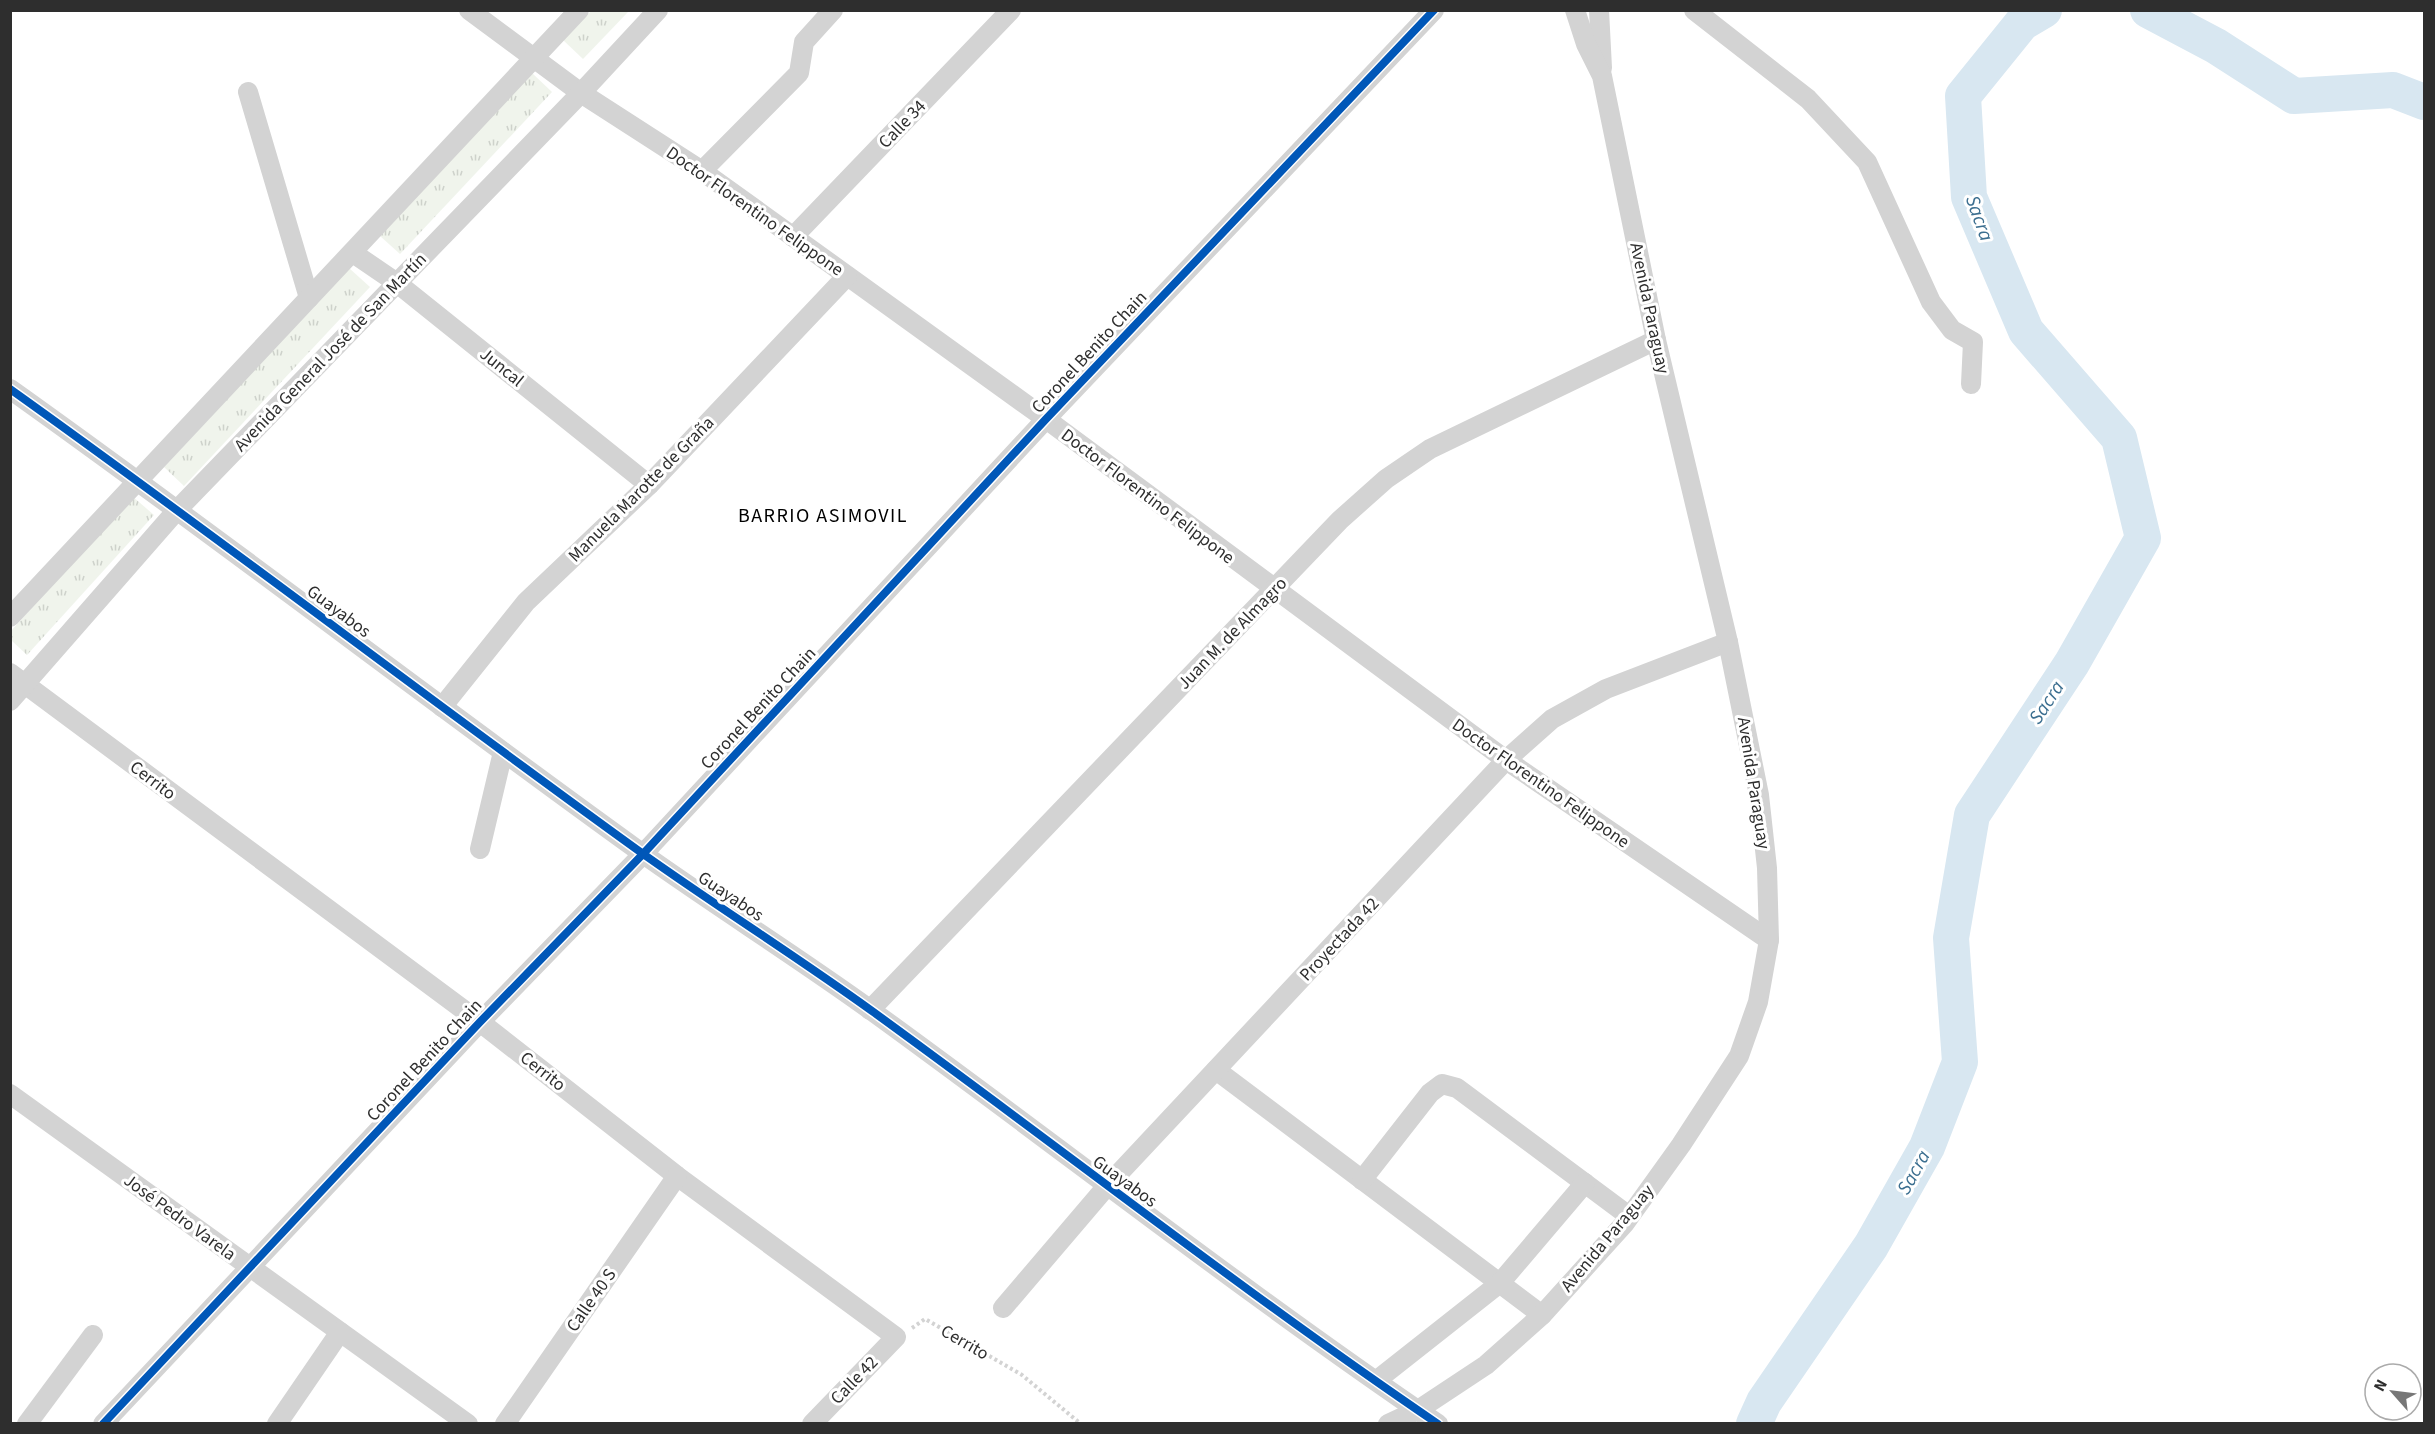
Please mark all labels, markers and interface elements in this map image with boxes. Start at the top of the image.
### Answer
street label: Calle 34 [873,94,932,154]
street label: Doctor Florentino Felippone [661,141,848,282]
water label: Sacra [1958,192,2000,245]
street label: Avenida Paraguay [1623,240,1676,377]
street label: Avenida General José de San Martín [228,247,432,457]
street label: Coronel Benito Chain [1026,286,1153,419]
street label: Juncal [474,342,529,393]
street label: Manuela Marotte de Graña [563,411,720,568]
street label: Doctor Florentino Felippone [1056,423,1240,570]
district label: BARRIO ASIMOVIL [738,502,908,530]
street label: Juan M. de Almagro [1172,571,1293,695]
street label: Guayabos [302,579,376,644]
street label: Coronel Benito Chain [695,642,822,775]
water label: Sacra [2022,675,2072,730]
street label: Doctor Florentino Felippone [1447,713,1634,854]
street label: Avenida Paraguay [1731,715,1776,852]
street label: Cerrito [125,755,181,806]
street label: Guayabos [693,865,769,928]
street label: Proyectada 42 [1294,892,1385,987]
street label: Coronel Benito Chain [361,994,488,1127]
street label: Cerrito [515,1046,571,1097]
water label: Sacra [1890,1145,1938,1200]
street label: Guayabos [1087,1149,1162,1213]
street label: José Pedro Varela [119,1168,241,1267]
street label: Avenida Paraguay [1555,1179,1660,1298]
street label: Calle 40 S [560,1264,622,1337]
street label: Cerrito [936,1319,993,1366]
street label: Calle 42 [825,1350,884,1410]
north arrow [2363,1362,2423,1422]
text: N [2368,1376,2393,1395]

